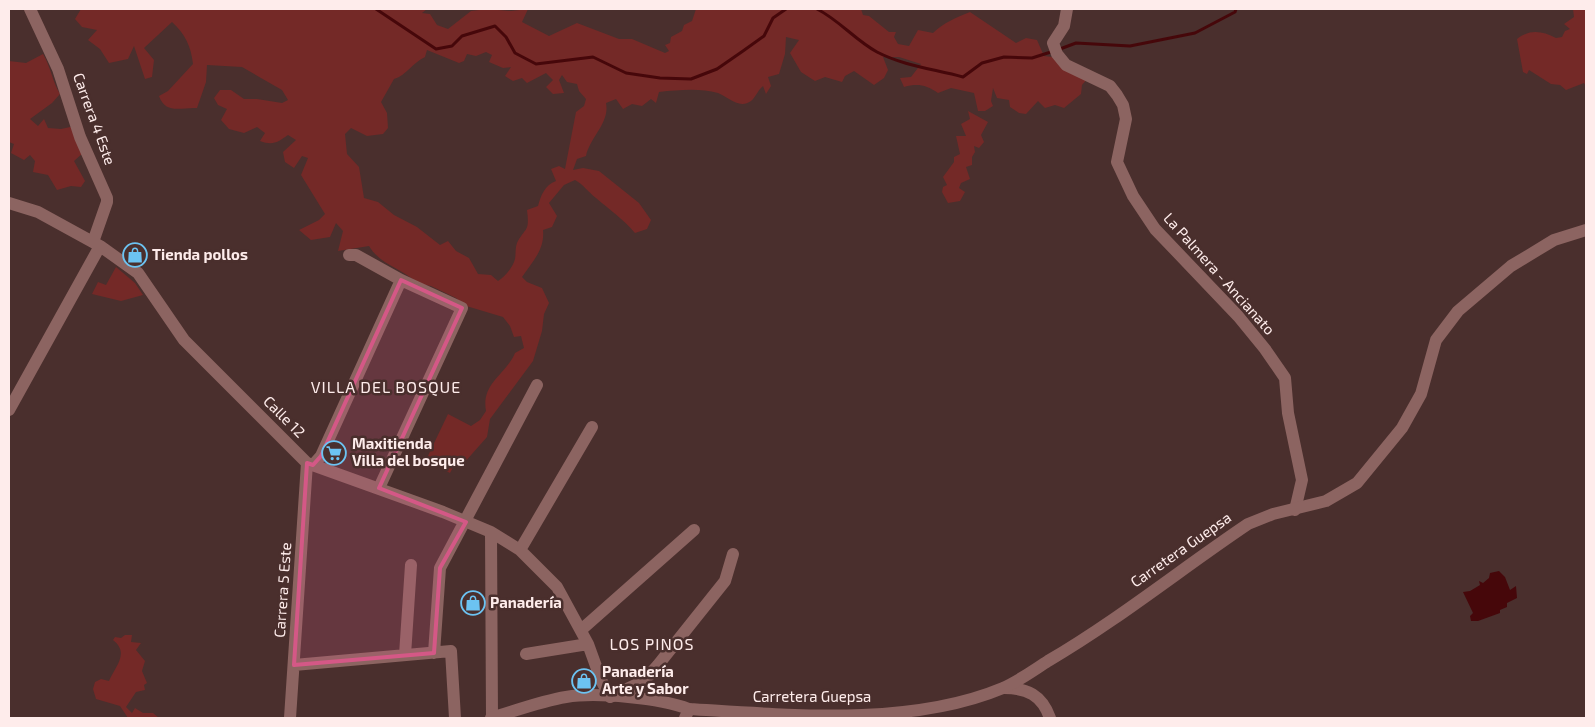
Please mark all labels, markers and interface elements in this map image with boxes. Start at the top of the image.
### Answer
street label: Carrera 4 Este [70,70,120,167]
street label: La Palmera - Ancianato [1160,209,1279,338]
shop icon: Tienda pollos [122,242,148,268]
place label: Tienda pollos [152,245,248,263]
district label: VILLA DEL BOSQUE [311,377,461,397]
street label: Calle 12 [260,392,309,441]
place label: Maxitienda Villa del bosque [352,434,465,469]
supermarket icon: Maxitienda Villa del bosque [321,440,347,466]
street label: Carretera Guepsa [1127,508,1234,591]
street label: Carrera 5 Este [270,542,294,638]
shop icon: Panadería [460,590,486,616]
place label: Panadería [490,593,562,611]
district label: LOS PINOS [610,634,694,653]
place label: Panadería Arte y Sabor [602,662,689,698]
shop icon: Panadería Arte y Sabor [571,668,597,694]
street label: Carretera Guepsa [753,687,871,705]

